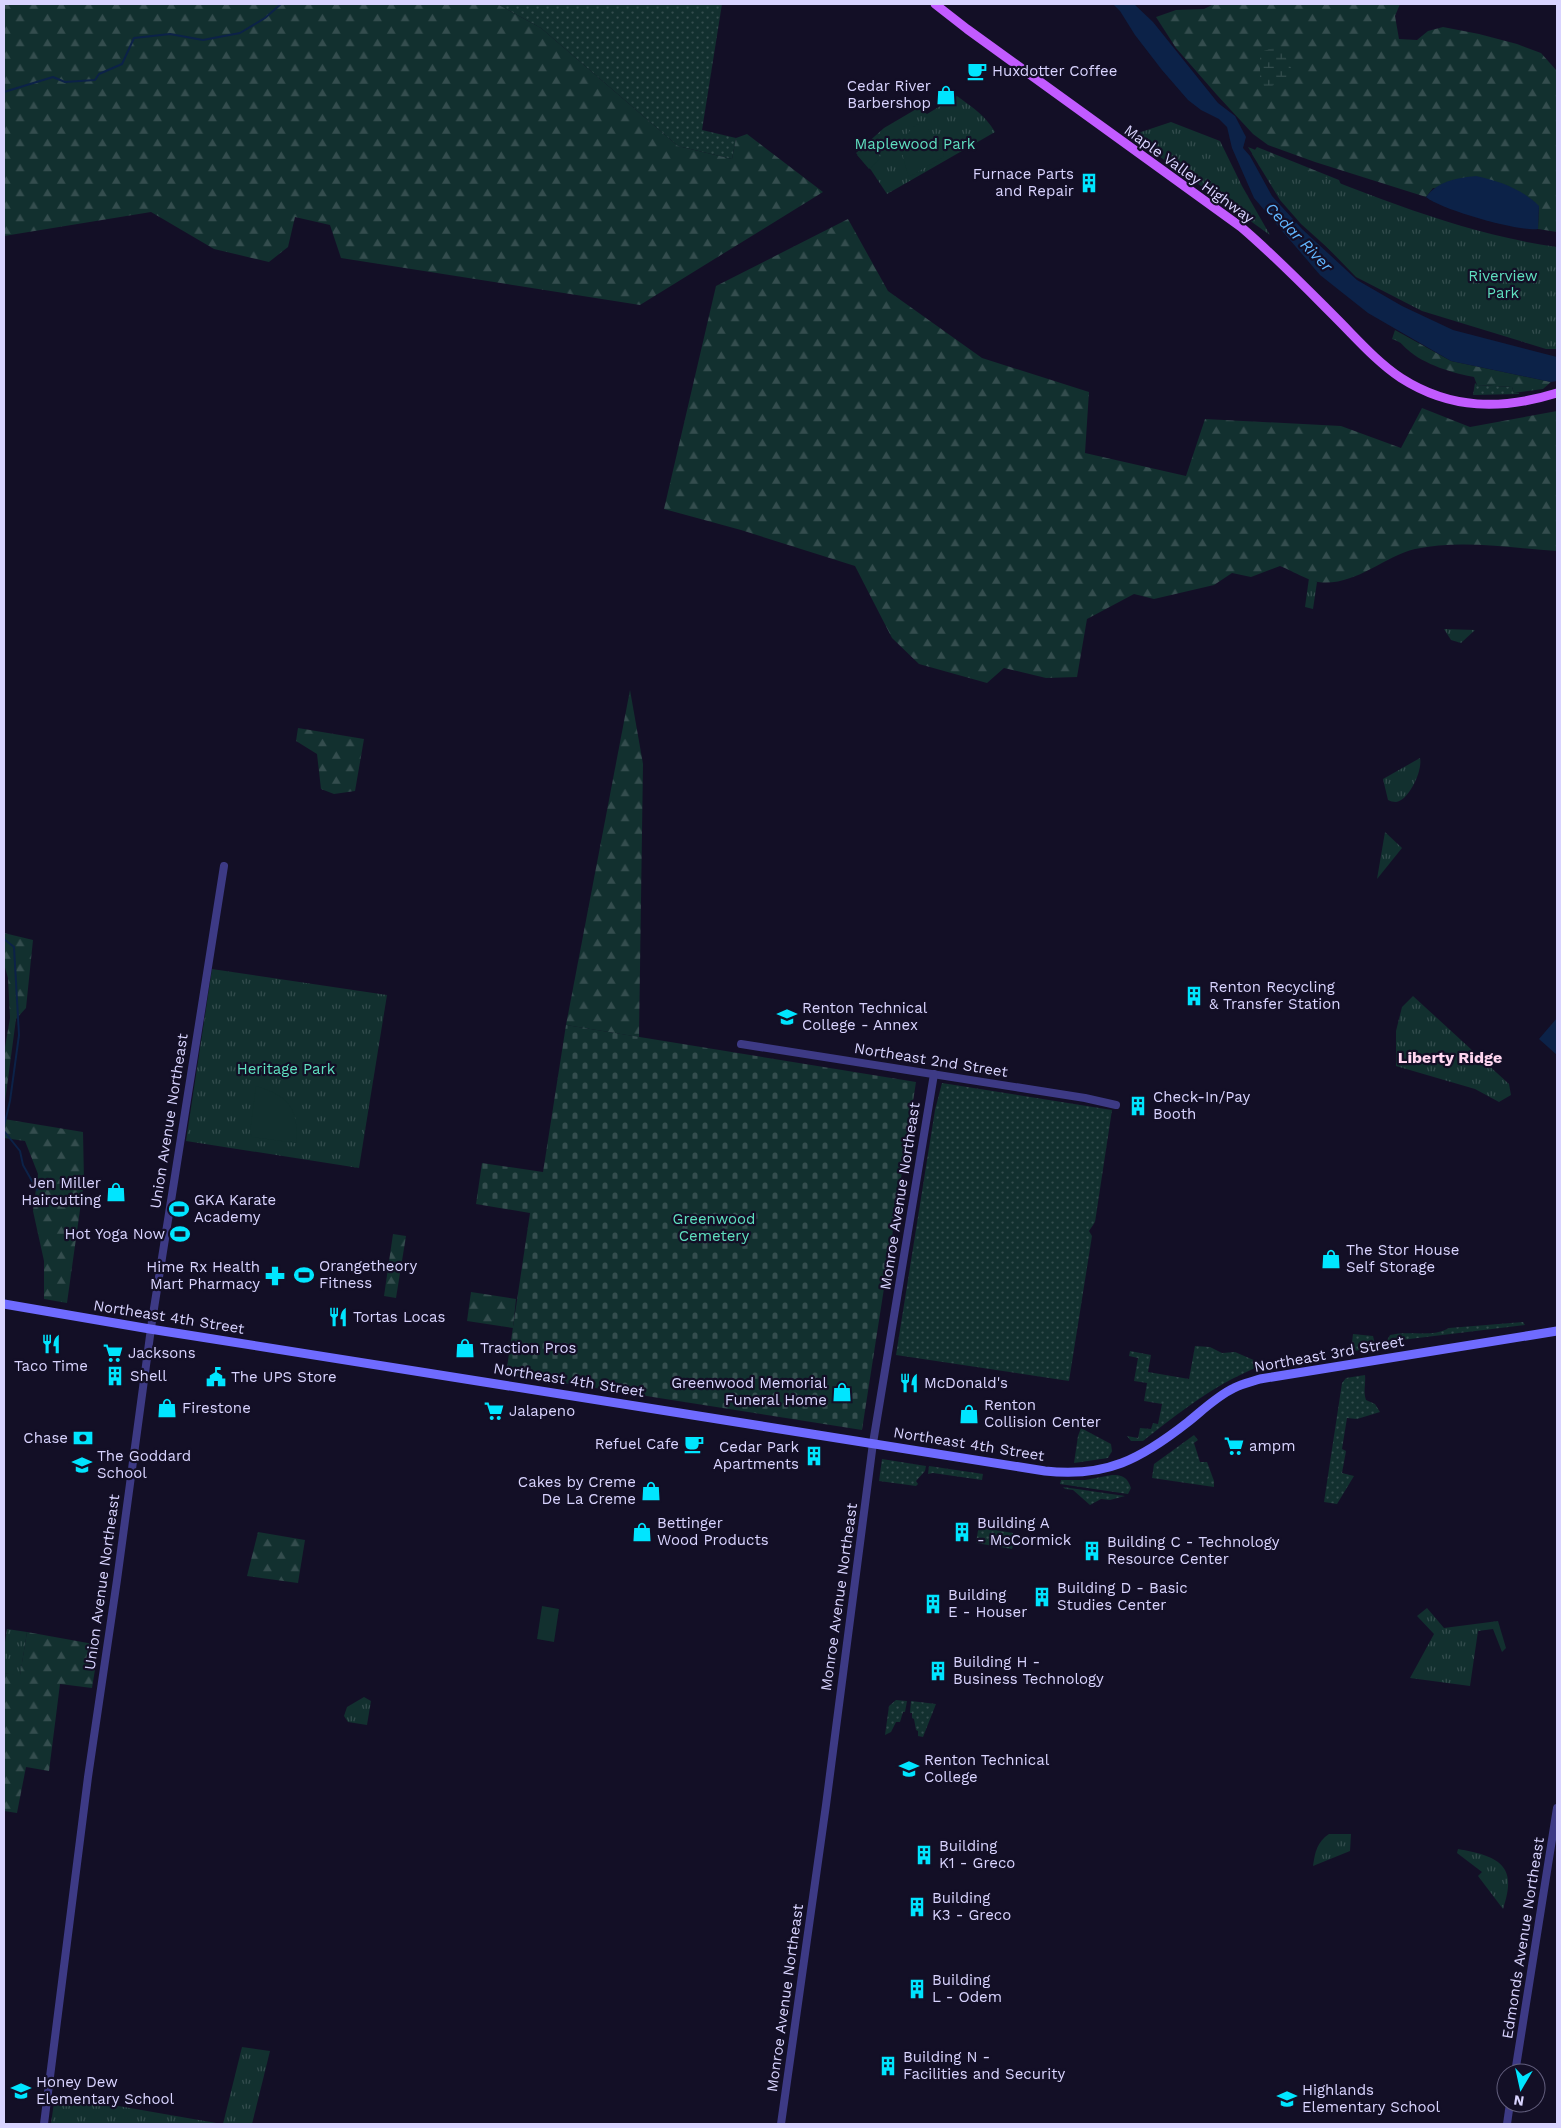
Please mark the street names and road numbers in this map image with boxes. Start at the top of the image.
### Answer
street label: Maple Valley Highway [1121,121,1258,227]
street label: Union Avenue Northeast [146,1031,192,1210]
street label: Northeast 2nd Street [853,1039,1010,1081]
street label: Monroe Avenue Northeast [876,1100,924,1291]
street label: Northeast 4th Street [92,1296,246,1338]
street label: Northeast 3rd Street [1253,1332,1406,1376]
street label: Northeast 4th Street [492,1359,646,1401]
street label: Northeast 4th Street [892,1423,1046,1465]
street label: Union Avenue Northeast [81,1492,123,1671]
street label: Monroe Avenue Northeast [817,1501,861,1692]
street label: Edmonds Avenue Northeast [1498,1835,1548,2040]
street label: Monroe Avenue Northeast [763,1902,807,2093]

